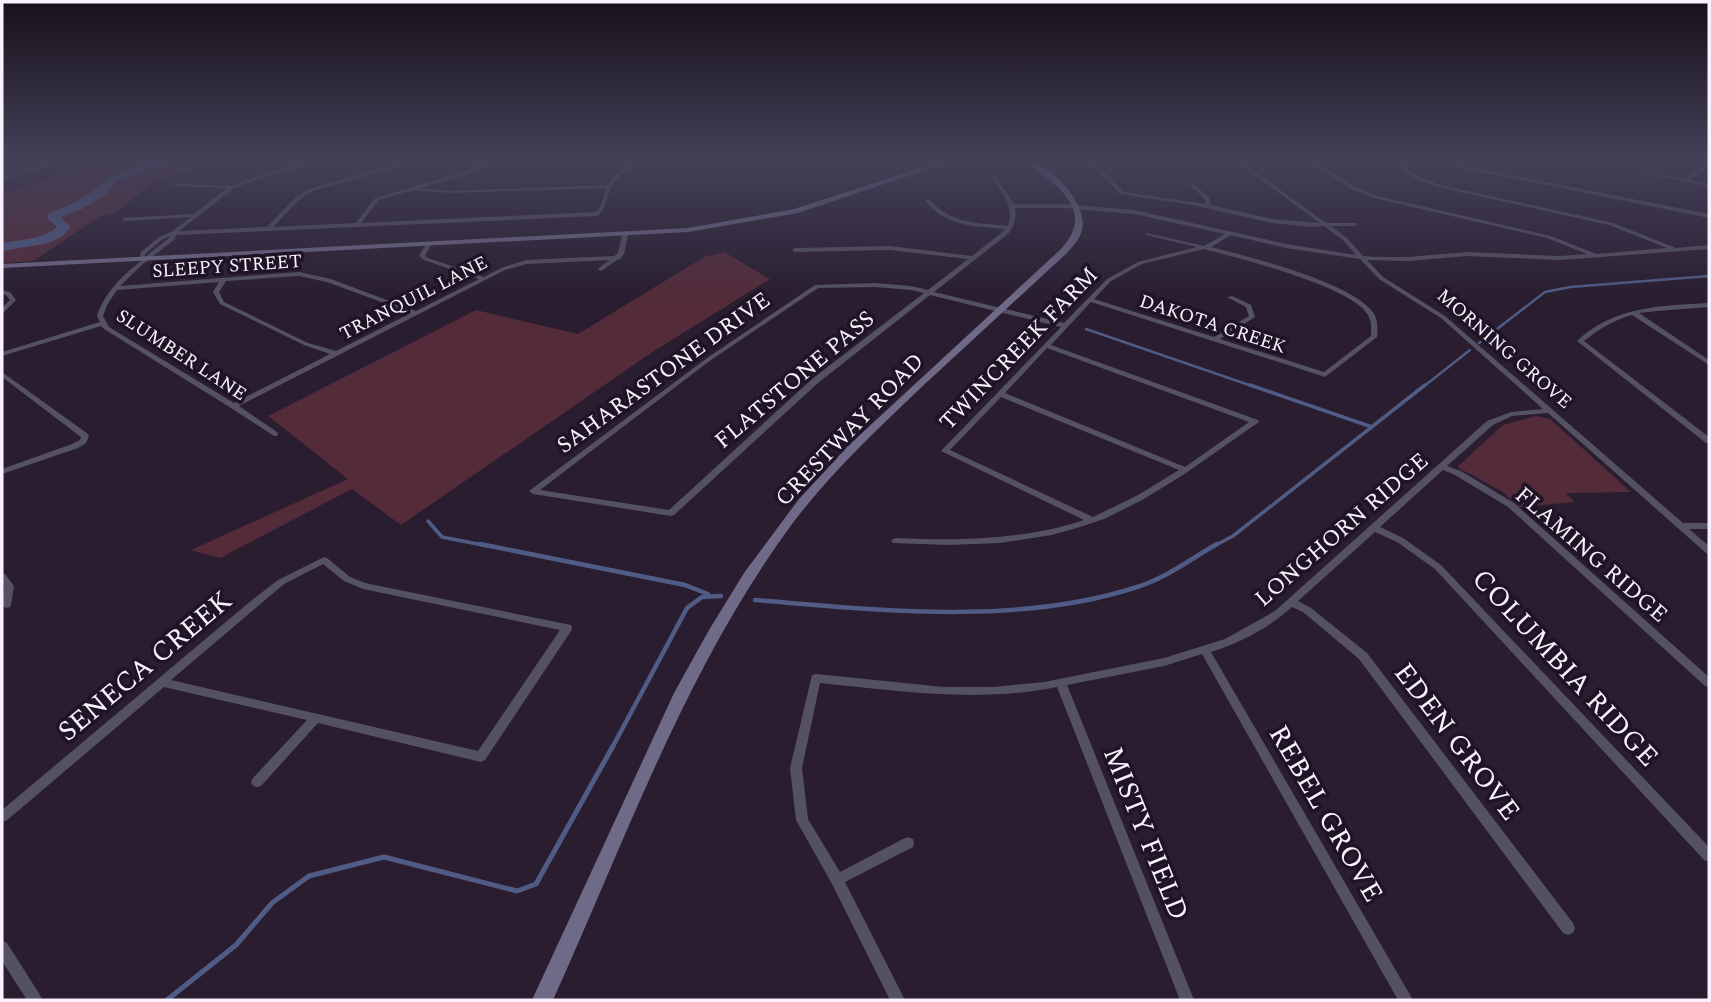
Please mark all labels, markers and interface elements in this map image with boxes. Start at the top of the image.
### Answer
street label: SLEEPY STREET [151,247,303,286]
street label: TRANQUIL LANE [335,248,493,348]
street label: TWINCREEK FARM [931,259,1107,439]
street label: MORNING GROVE [1430,282,1578,416]
street label: SAHARASTONE DRIVE [550,284,778,463]
street label: DAKOTA CREEK [1135,287,1290,362]
street label: SLUMBER LANE [110,302,252,408]
street label: FLATSTONE PASS [707,302,883,458]
street label: CRESTWAY ROAD [767,345,933,515]
street label: LONGHORN RIDGE [1247,445,1437,616]
street label: FLAMING RIDGE [1507,479,1675,632]
street label: COLUMBIA RIDGE [1461,559,1669,777]
street label: SENECA CREEK [48,580,242,752]
street label: EDEN GROVE [1383,654,1531,830]
street label: REBEL GROVE [1257,717,1394,911]
street label: MISTY FIELD [1091,740,1200,927]

